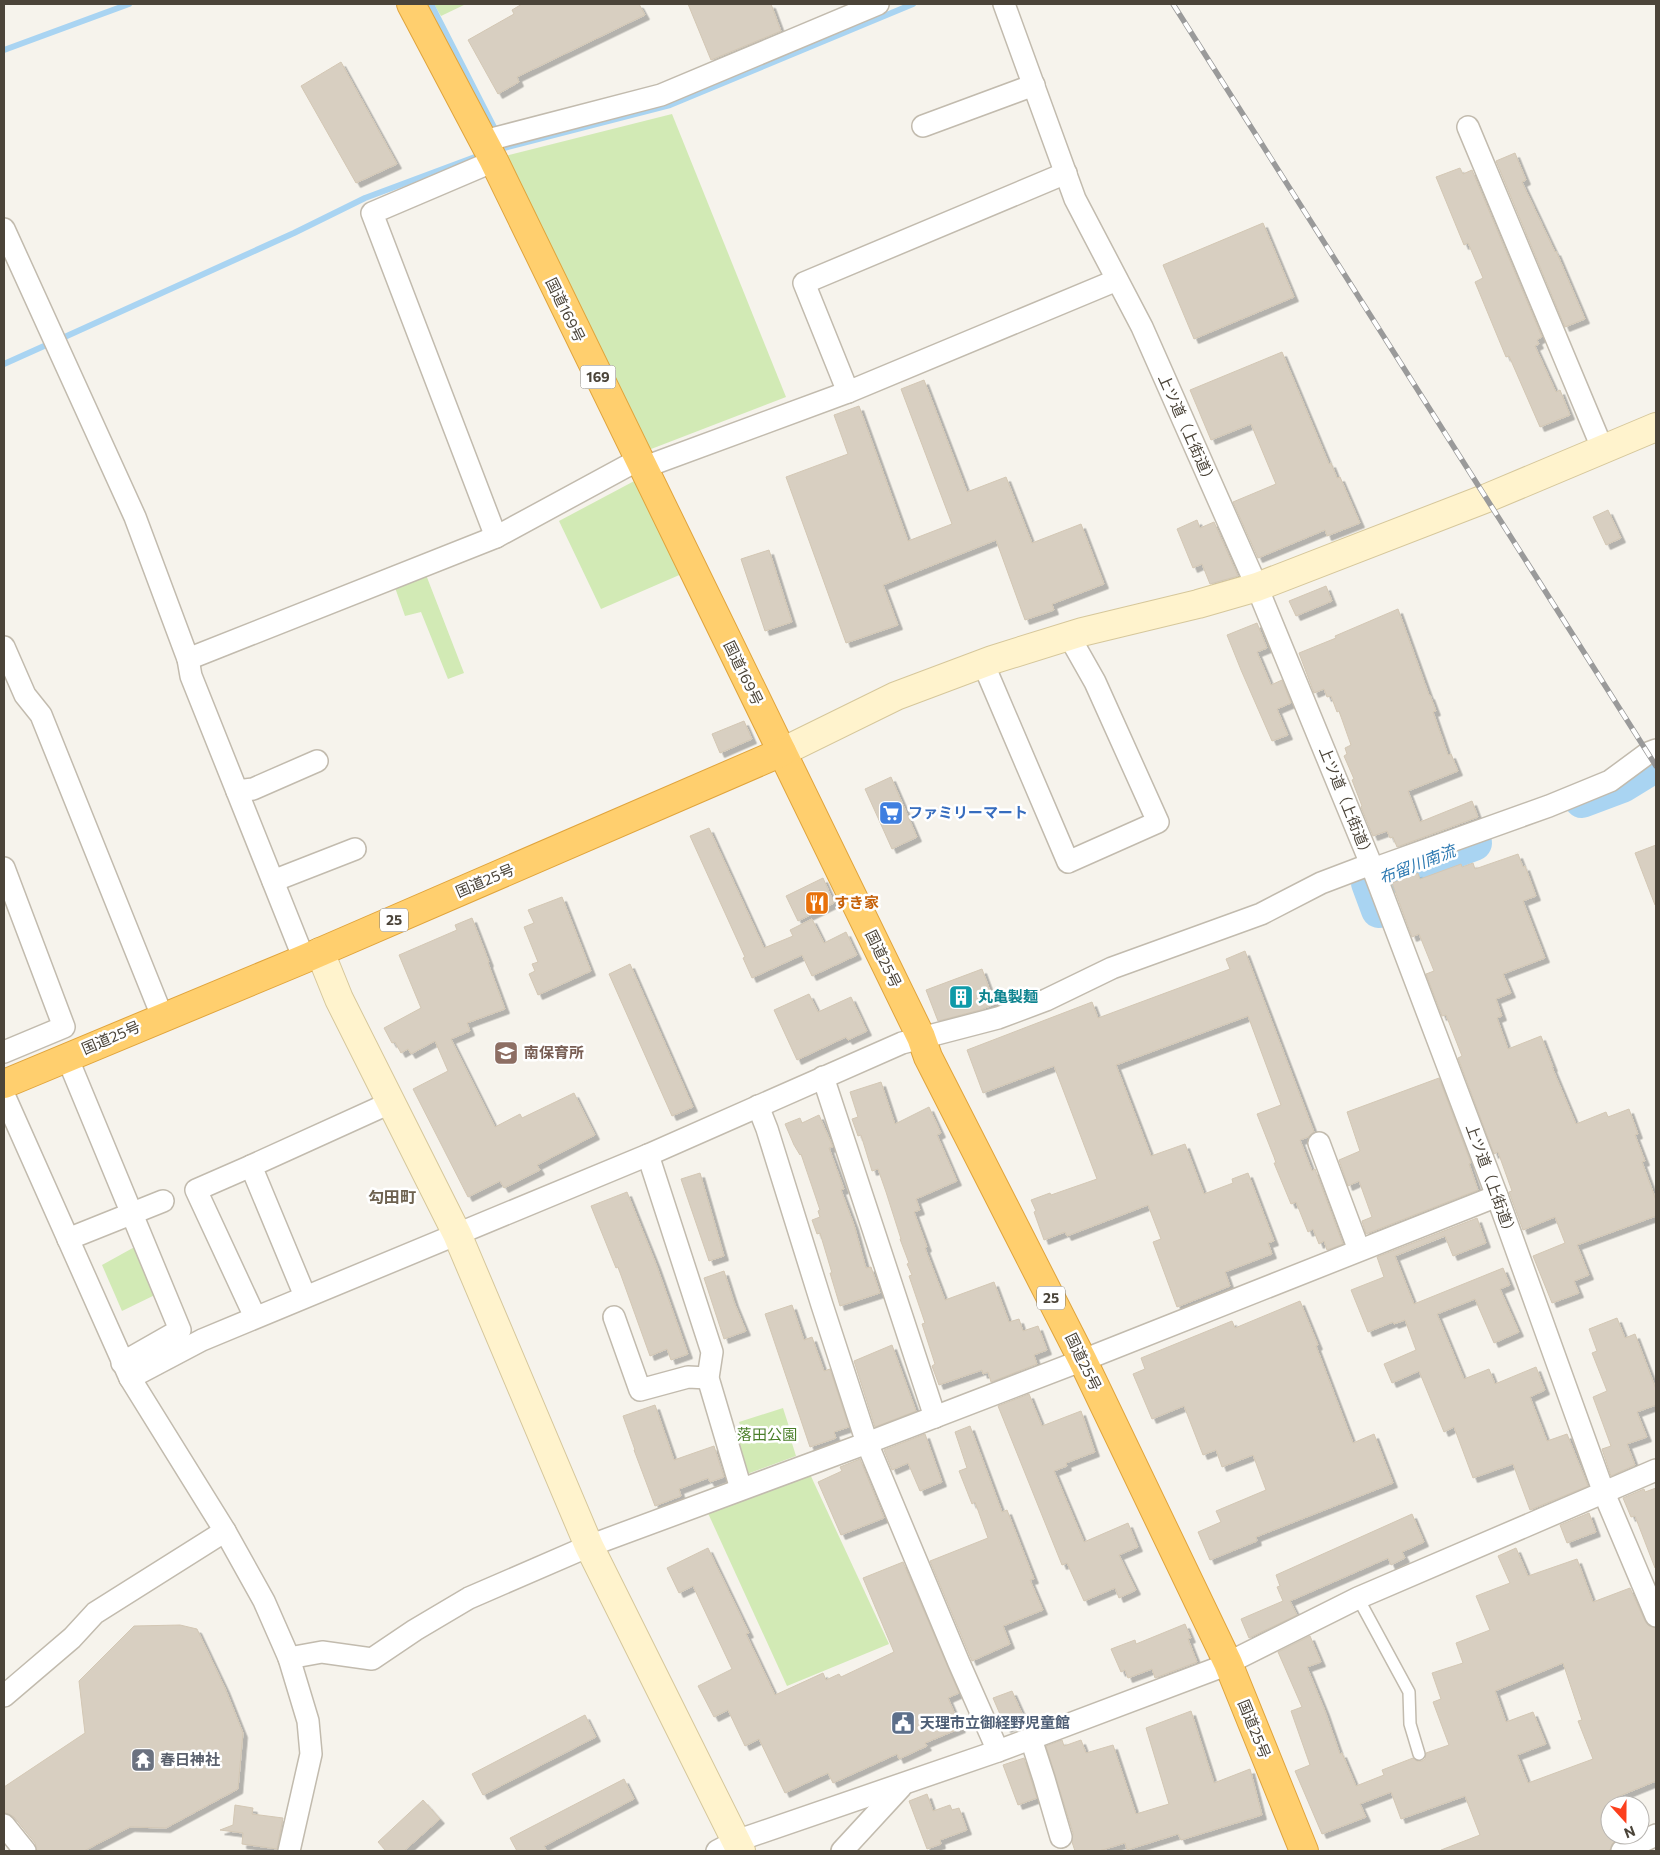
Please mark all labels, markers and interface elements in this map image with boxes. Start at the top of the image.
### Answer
street label: 国道169号 [543,274,589,345]
road number: 169 [580,366,616,388]
street label: 上ツ道（上街道） [1155,371,1221,488]
street label: 国道169号 [721,637,767,708]
street label: 上ツ道（上街道） [1316,744,1378,862]
supermarket icon: ファミリーマート [878,800,904,826]
place label: ファミリーマート [908,803,1028,821]
water label: 布留川南流 [1376,839,1460,887]
street label: 国道25号 [453,860,517,900]
restaurant icon: すき家 [804,890,830,916]
place label: すき家 [834,893,879,911]
road number: 25 [380,908,408,932]
street label: 国道25号 [862,927,906,990]
building icon: 丸亀製麺 [948,984,974,1010]
place label: 丸亀製麺 [978,987,1038,1005]
street label: 国道25号 [79,1017,143,1057]
school or university icon: 南保育所 [493,1040,519,1066]
place label: 南保育所 [524,1043,584,1061]
street label: 上ツ道（上街道） [1463,1121,1521,1240]
district label: 勾田町 [368,1187,416,1206]
road number: 25 [1037,1286,1065,1310]
street label: 国道25号 [1062,1330,1106,1393]
park label: 落田公園 [737,1425,797,1443]
street label: 国道25号 [1235,1697,1275,1761]
public building icon: 天理市立御経野児童館 [890,1710,916,1736]
place label: 天理市立御経野児童館 [920,1713,1070,1731]
temple icon: 春日神社 [130,1747,156,1773]
place label: 春日神社 [160,1750,220,1768]
north arrow [1600,1795,1650,1845]
text: N [1622,1823,1638,1842]

